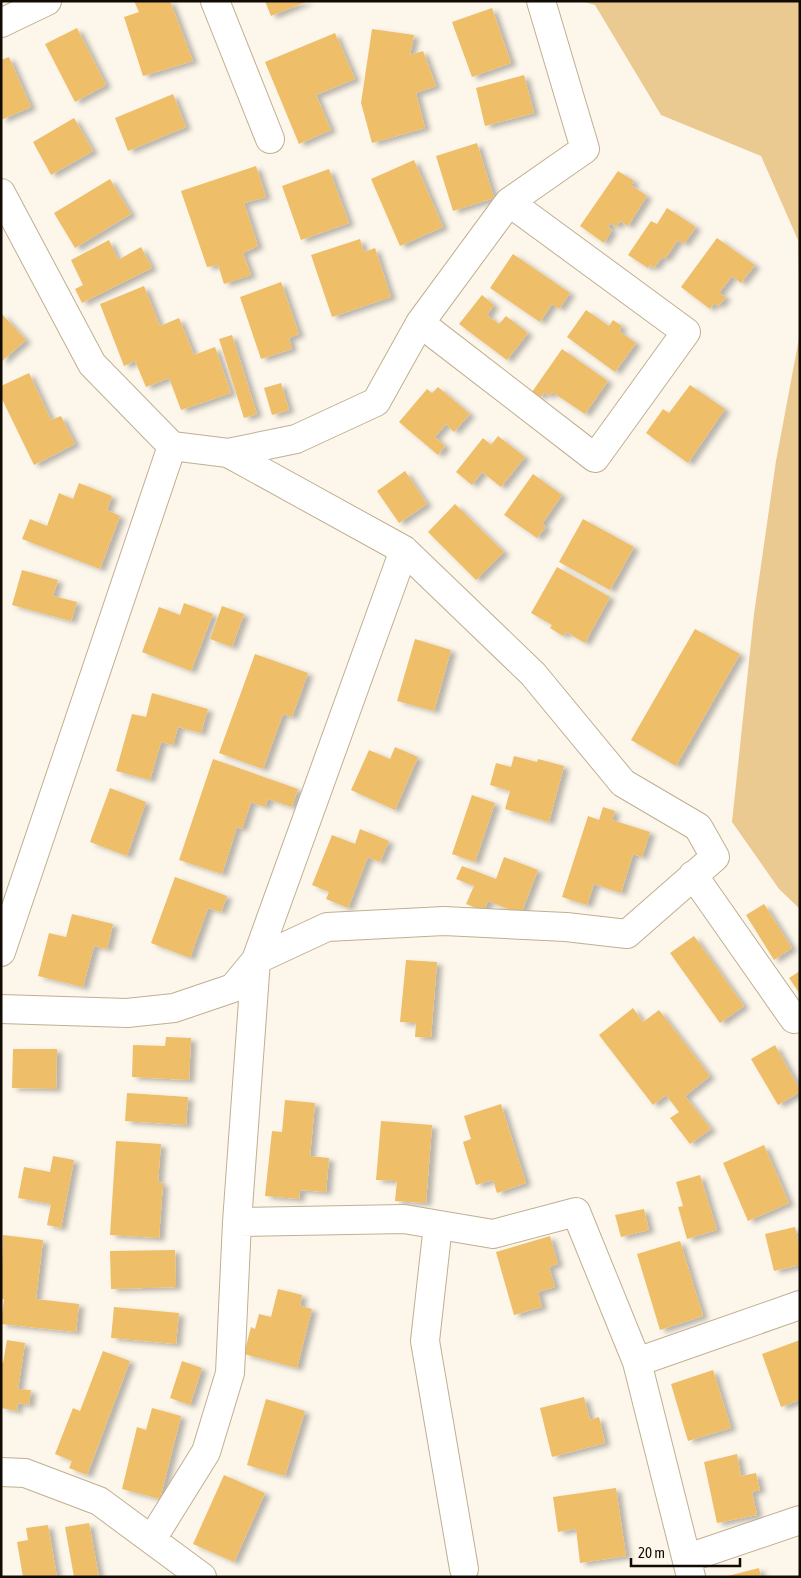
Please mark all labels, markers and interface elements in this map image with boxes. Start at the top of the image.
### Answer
scale bar [631,1536,740,1568]
text: 20 m [638,1544,665,1561]

